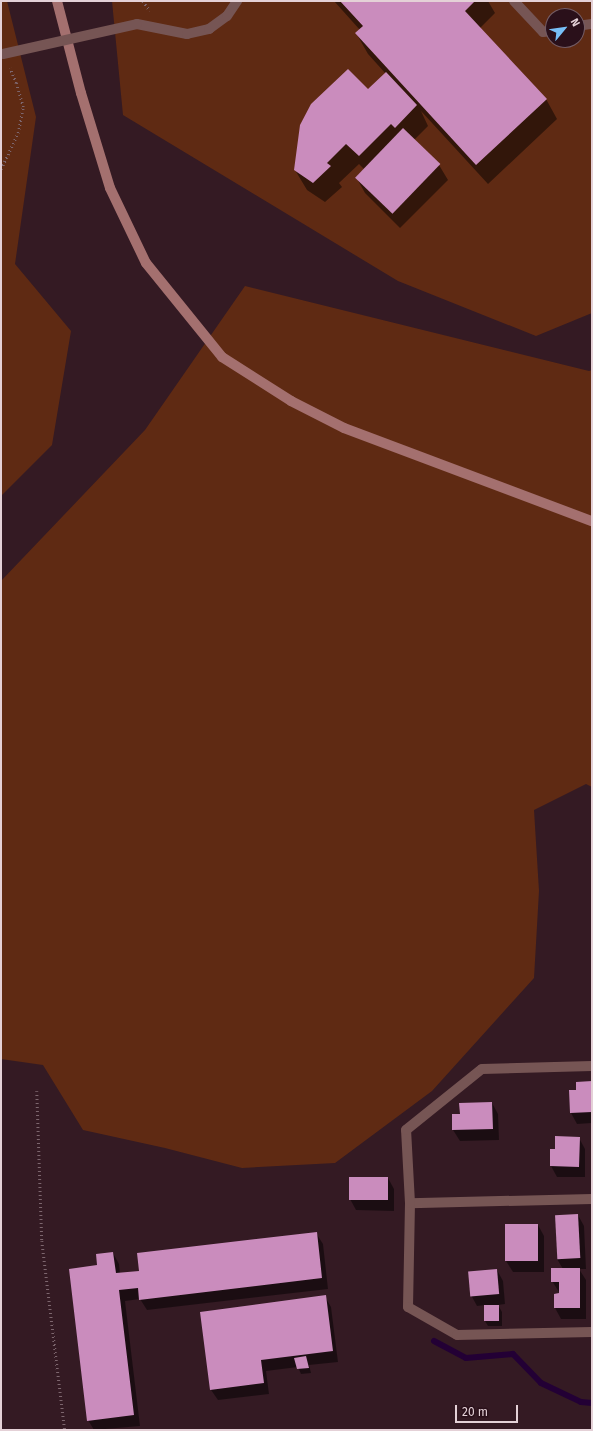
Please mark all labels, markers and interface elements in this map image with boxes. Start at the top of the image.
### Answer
north arrow [545,8,585,48]
text: N [568,16,583,29]
scale bar [457,1397,520,1423]
text: 20 m [462,1405,488,1419]

